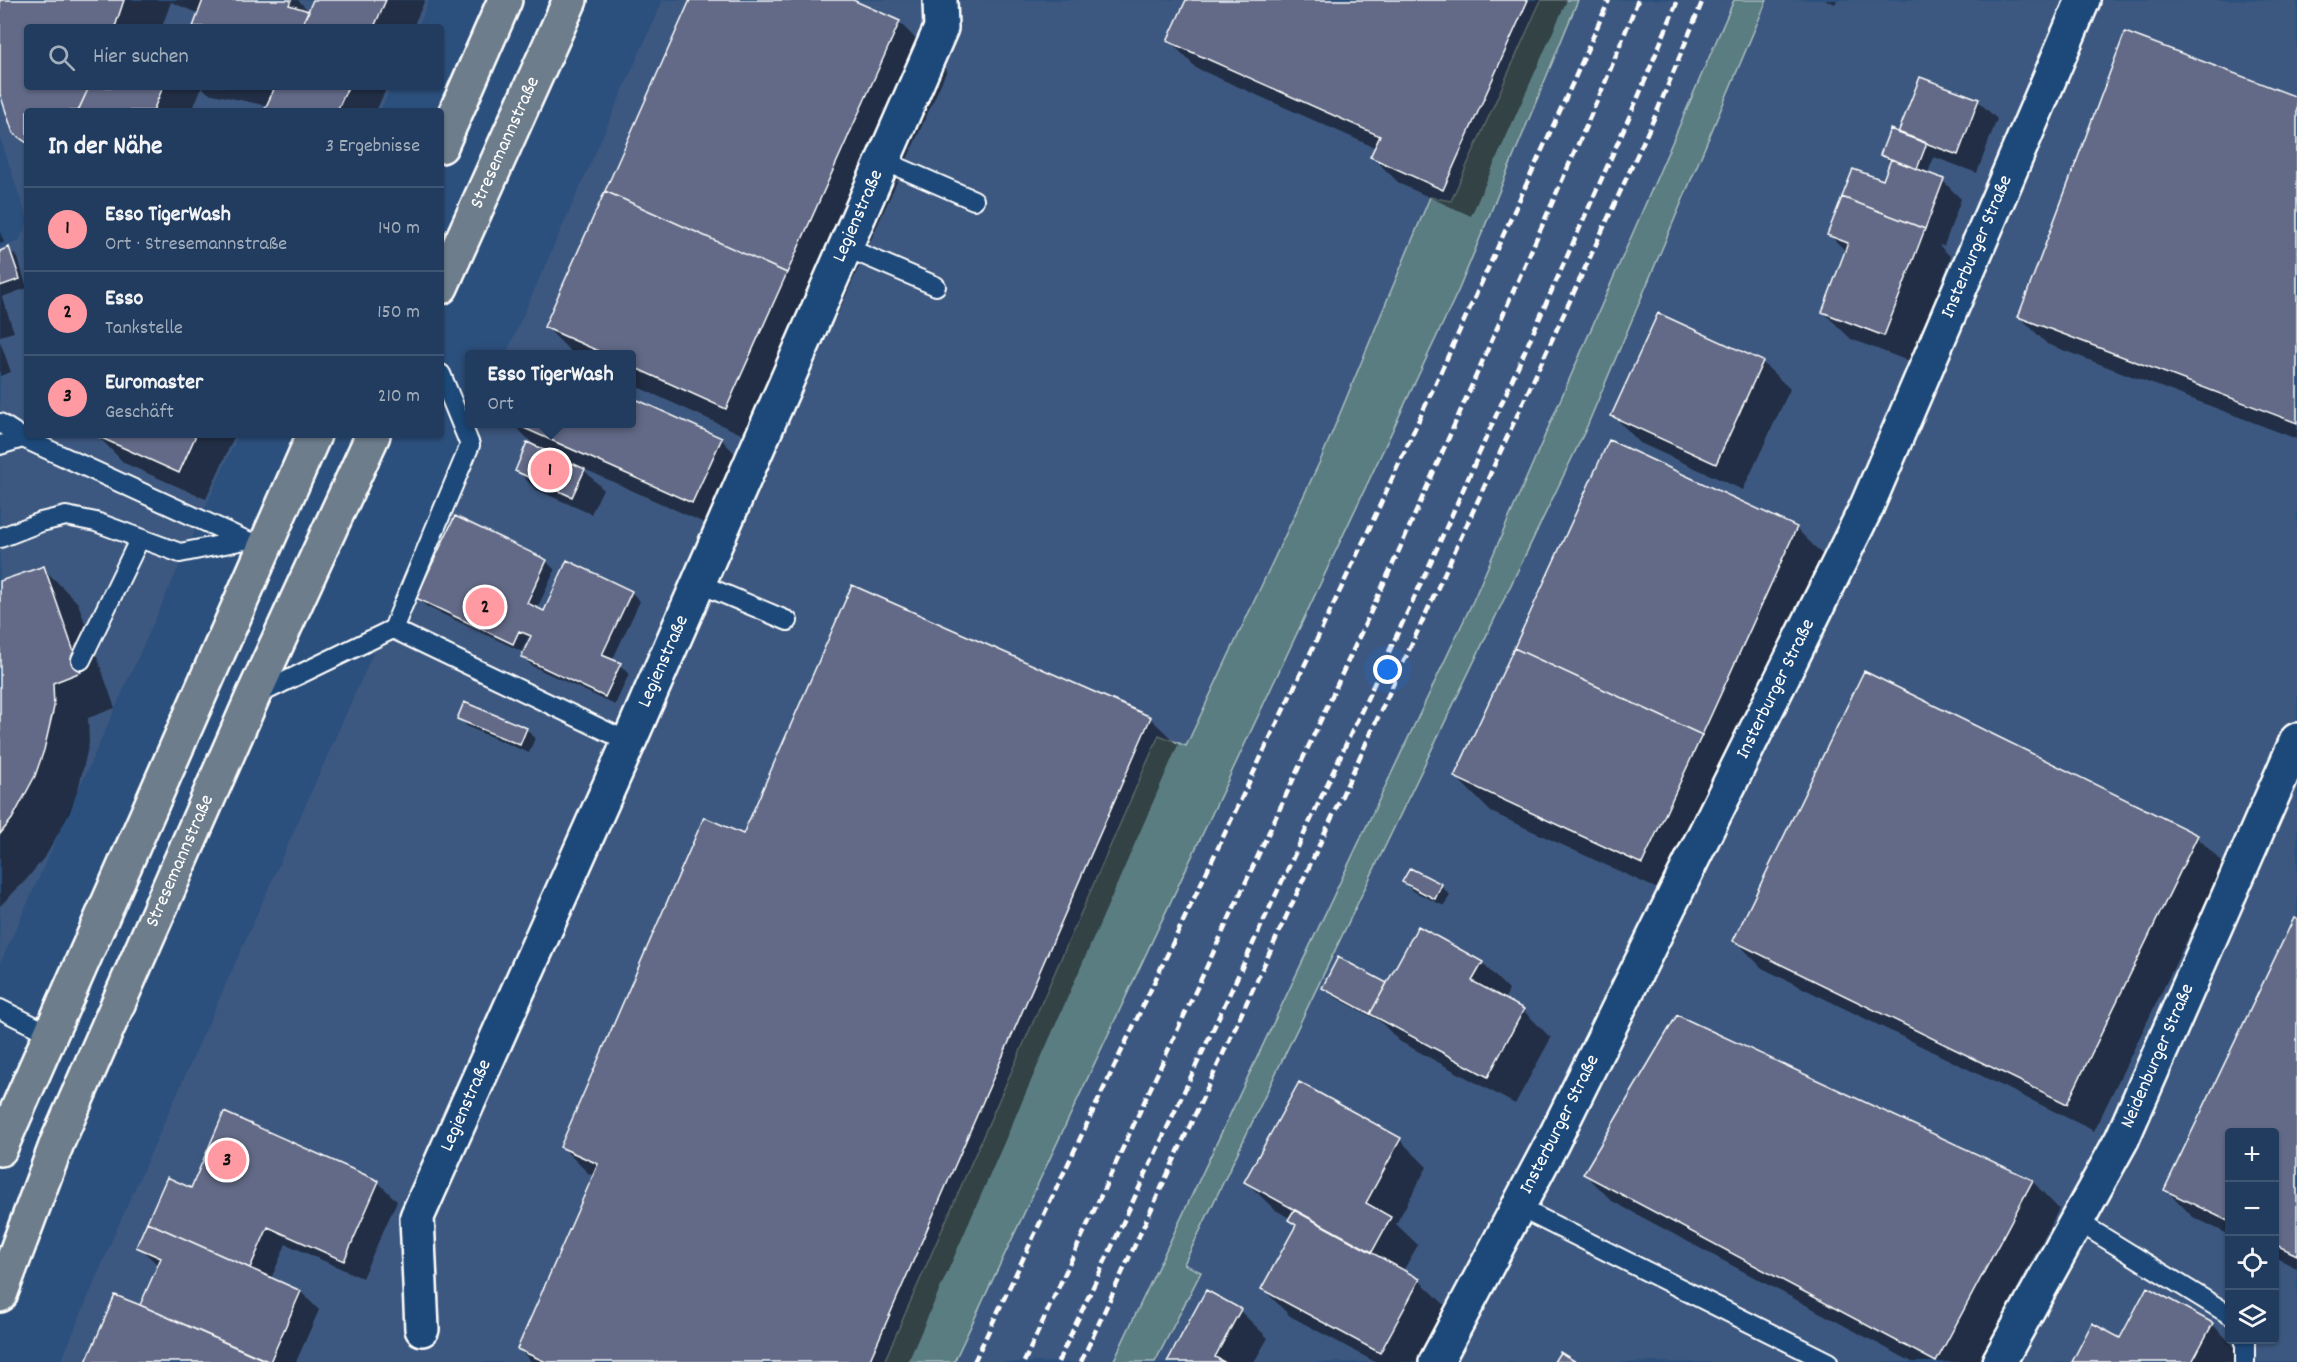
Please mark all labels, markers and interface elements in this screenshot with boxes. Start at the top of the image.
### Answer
search box [24,24,444,90]
icon: search [45,41,78,74]
text: Hier suchen [93,42,189,73]
street label: Stresemannstraße [464,72,548,214]
text: In der Nähe [48,129,162,166]
text: 3 Ergebnisse [325,133,420,161]
street label: Legienstraße [826,165,891,267]
street label: Insterburger Straße [1935,171,2021,323]
text: Esso TigerWash [105,200,231,231]
text: 1 [65,215,70,243]
text: 140 m [378,215,420,243]
text: Ort · Stresemannstraße [105,231,287,259]
text: Esso [105,284,143,315]
text: 2 [63,299,72,327]
text: 150 m [377,299,420,327]
text: Tankstelle [105,315,183,343]
popup [465,350,636,428]
text: Esso TigerWash [488,360,613,391]
text: Euromaster [105,368,203,399]
text: 3 [63,383,72,411]
text: 210 m [378,383,420,411]
text: Ort [488,391,514,419]
text: Geschäft [105,399,174,427]
pin: 1 [530,448,570,492]
pin: 2 [466,584,504,630]
street label: Legienstraße [632,611,697,712]
street label: Insterburger Straße [1730,614,1823,764]
your location [1373,655,1402,684]
street label: Stresemannstraße [139,790,222,932]
street label: Neidenburger Straße [2114,979,2202,1133]
street label: Insterburger Straße [1513,1050,1608,1199]
street label: Legienstraße [434,1055,500,1156]
map controls [2225,1128,2279,1344]
button: + [2225,1128,2279,1182]
pin: 3 [208,1138,246,1182]
button: − [2225,1182,2279,1236]
button: locate [2225,1236,2279,1290]
button: layers [2225,1290,2279,1344]

